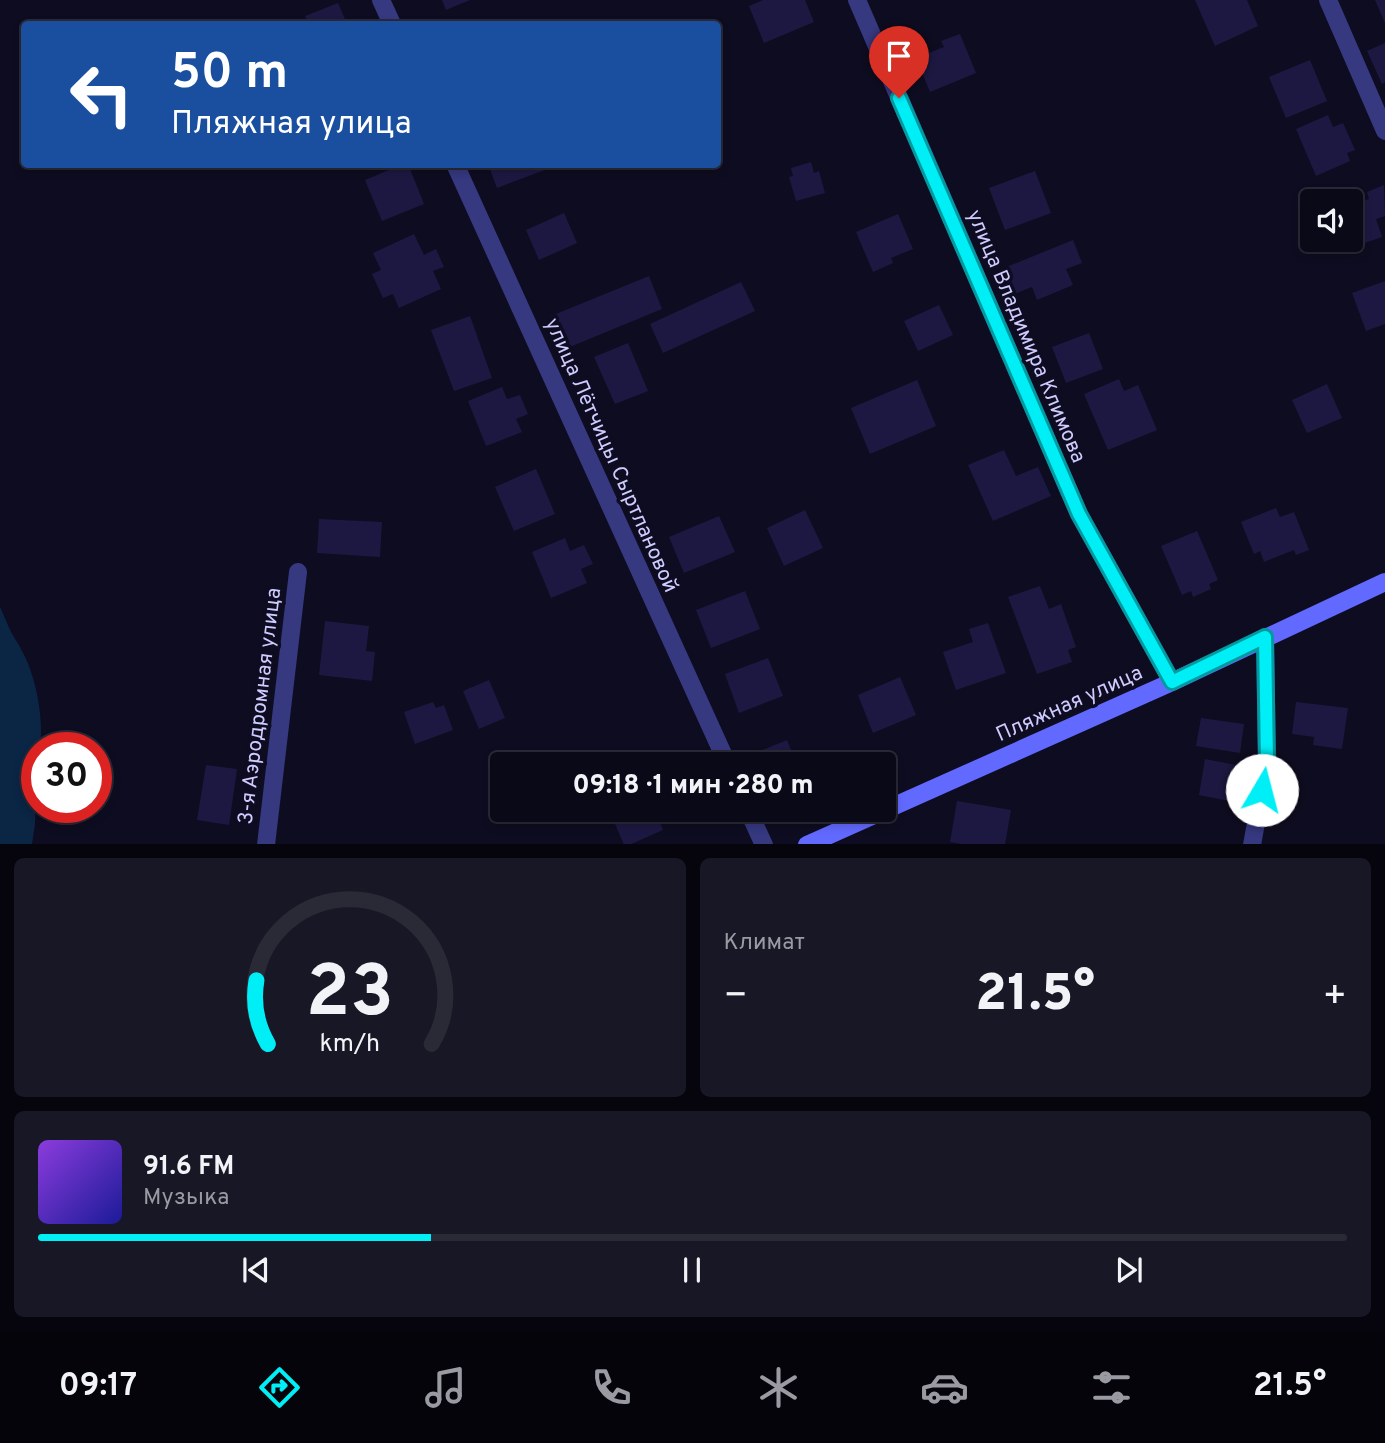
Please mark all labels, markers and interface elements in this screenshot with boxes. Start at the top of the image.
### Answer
pin [869,26,929,98]
icon: arrive [880,37,918,75]
text: 50 m [171,44,288,106]
icon: left [56,49,147,140]
text: Пляжная улица [171,105,412,145]
map controls [1300,189,1363,252]
button: sound [1300,189,1363,252]
street label: улица Владимира Климова [960,206,1091,467]
street label: улица Лётчицы Сыртлановой [538,314,684,597]
street label: 3-я Аэродромная улица [233,586,288,826]
street label: Пляжная улица [992,660,1147,749]
speed limit sign: 30 [21,732,112,823]
position arrow [1225,753,1299,827]
text: 09:18 · 1 мин · 280 m [573,770,813,803]
text: Климат [724,929,805,958]
text: 23 [306,950,394,1042]
text: 21.5° [975,963,1095,1029]
text: − [724,973,748,1022]
text: + [1322,973,1347,1022]
text: km/h [319,1028,380,1060]
text: 91.6 FM [143,1151,234,1184]
text: Музыка [143,1184,229,1213]
icon: previous [237,1251,275,1289]
icon: pause [673,1251,711,1289]
icon: next [1110,1251,1148,1289]
icon: directions [255,1363,304,1412]
icon: music [421,1363,470,1412]
icon: phone [587,1363,636,1412]
icon: climate [754,1363,803,1412]
icon: car [920,1363,969,1412]
icon: filters [1087,1363,1136,1412]
text: 09:17 [59,1367,137,1407]
text: 21.5° [1253,1367,1326,1407]

